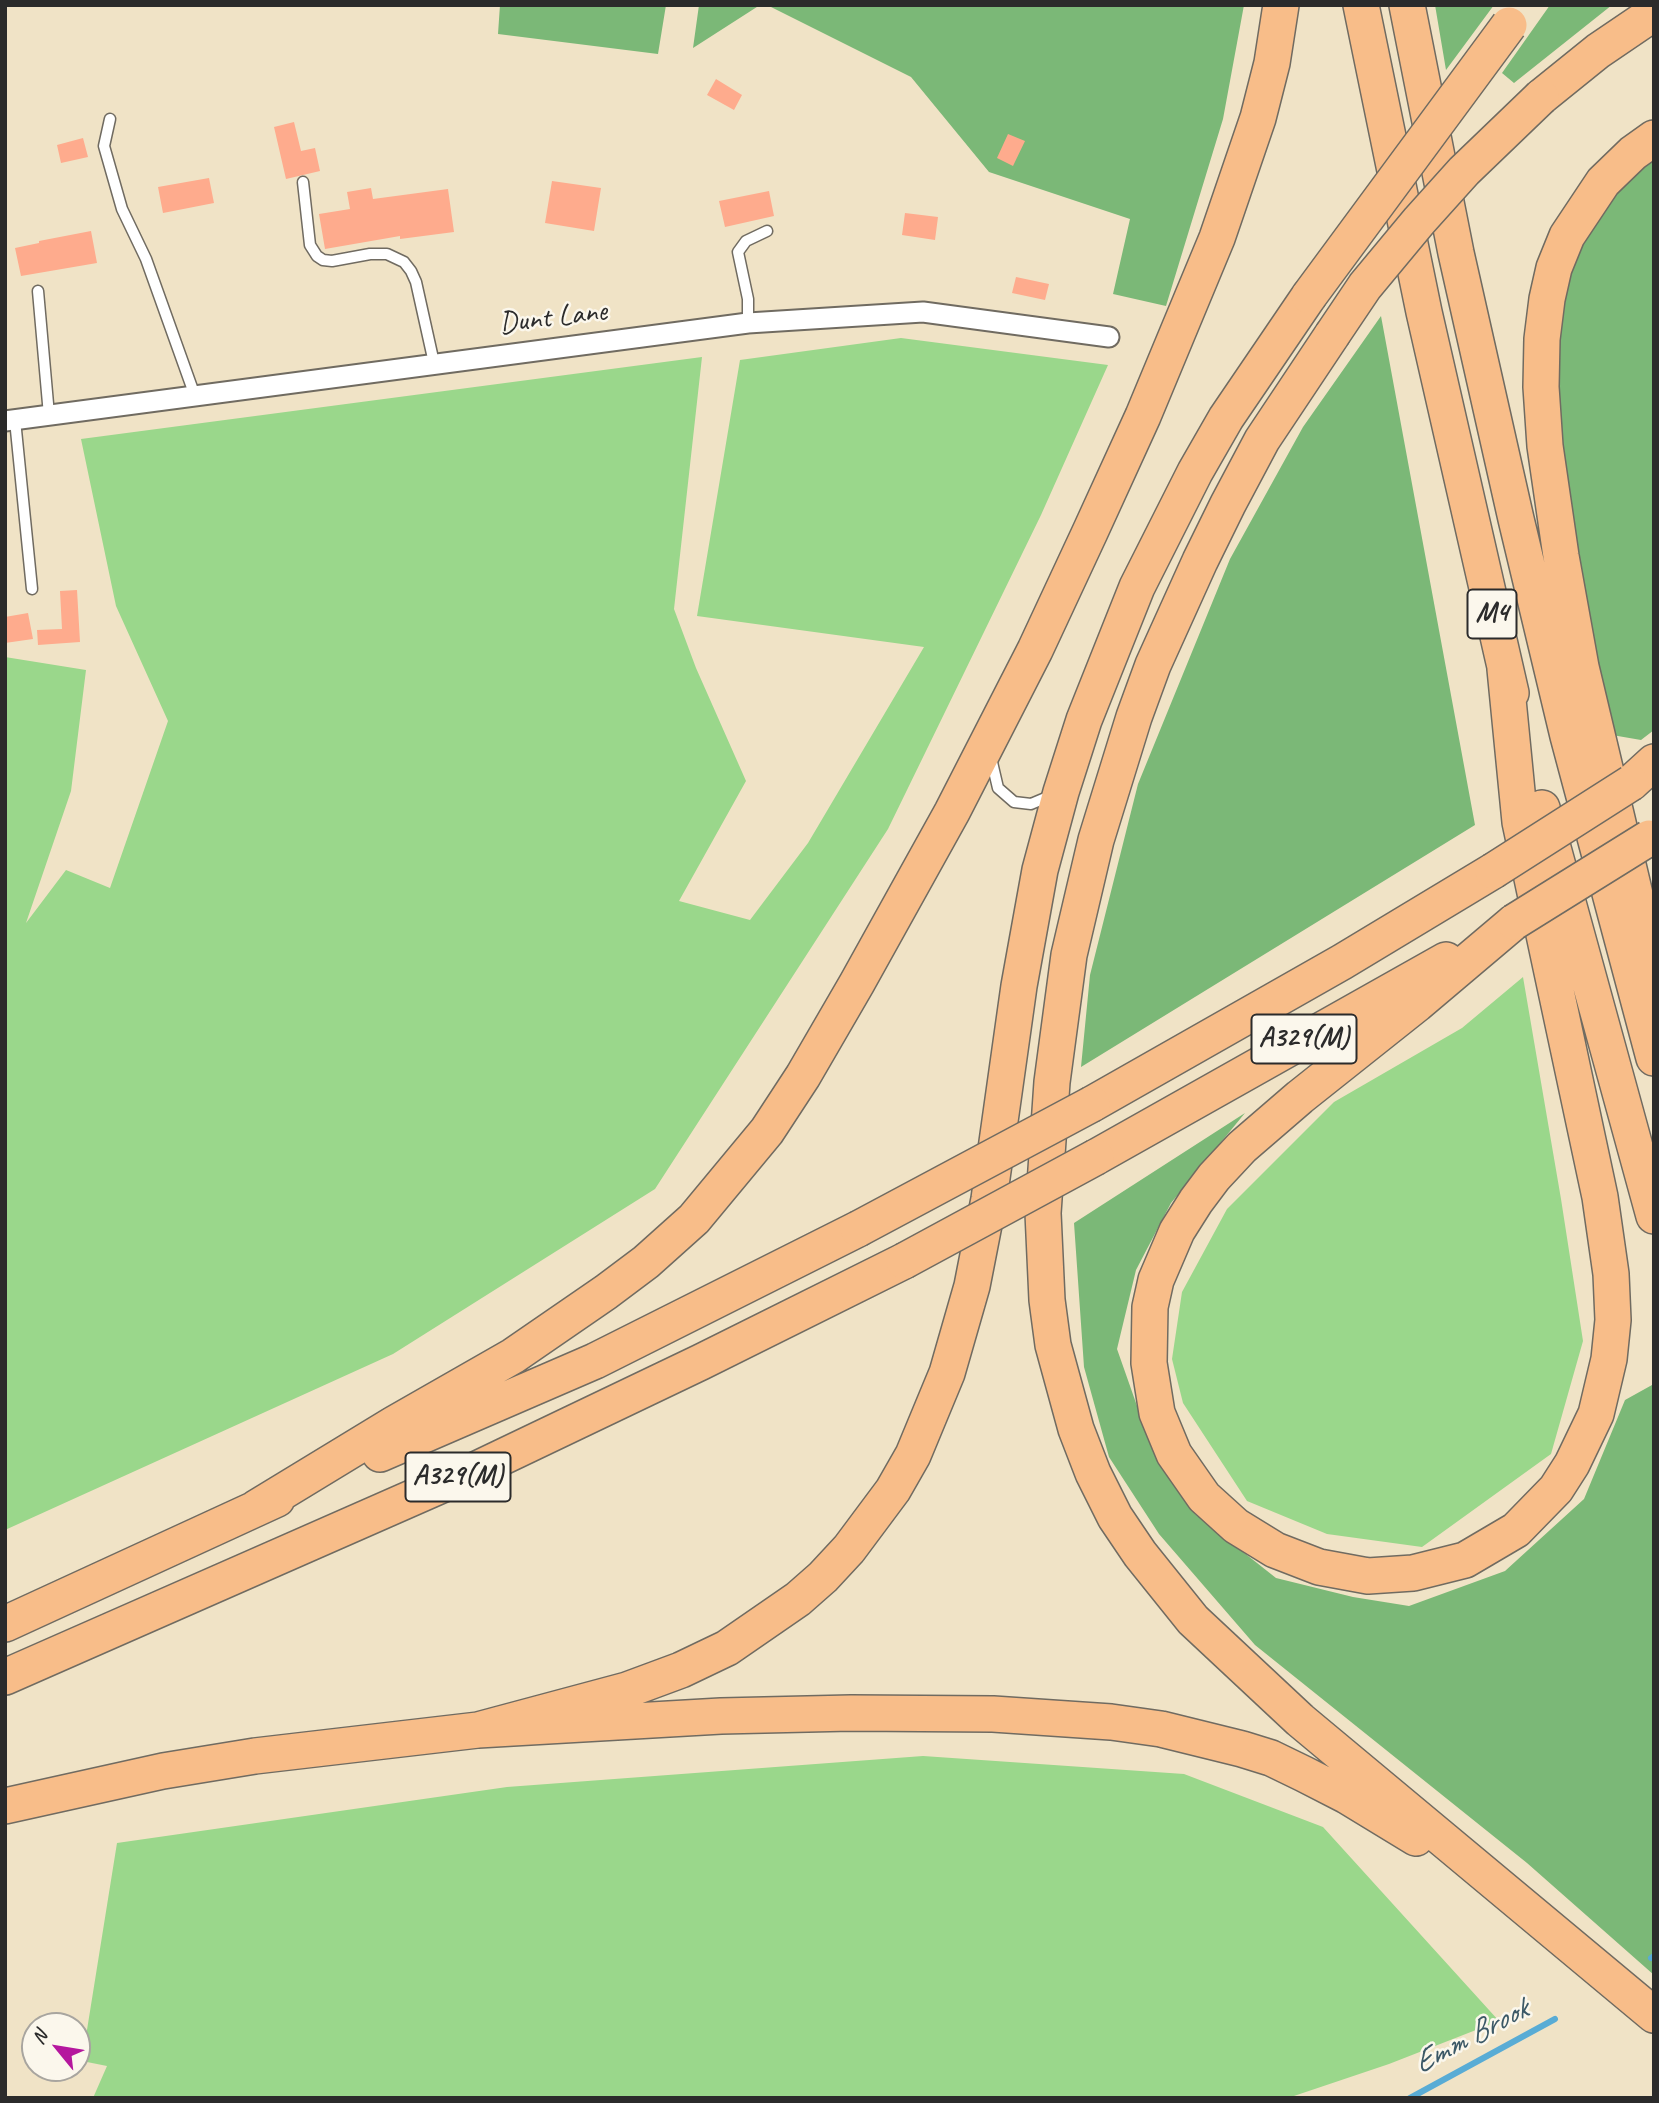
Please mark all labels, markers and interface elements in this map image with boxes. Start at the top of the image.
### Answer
street label: Dunt Lane [497,294,609,342]
road number: M4 [1468,590,1516,638]
road number: A329(M) [1252,1014,1356,1064]
road number: A329(M) [406,1452,510,1502]
water label: Emm Brook [1407,1991,1535,2083]
north arrow [21,2012,91,2082]
text: N [26,2026,53,2049]

